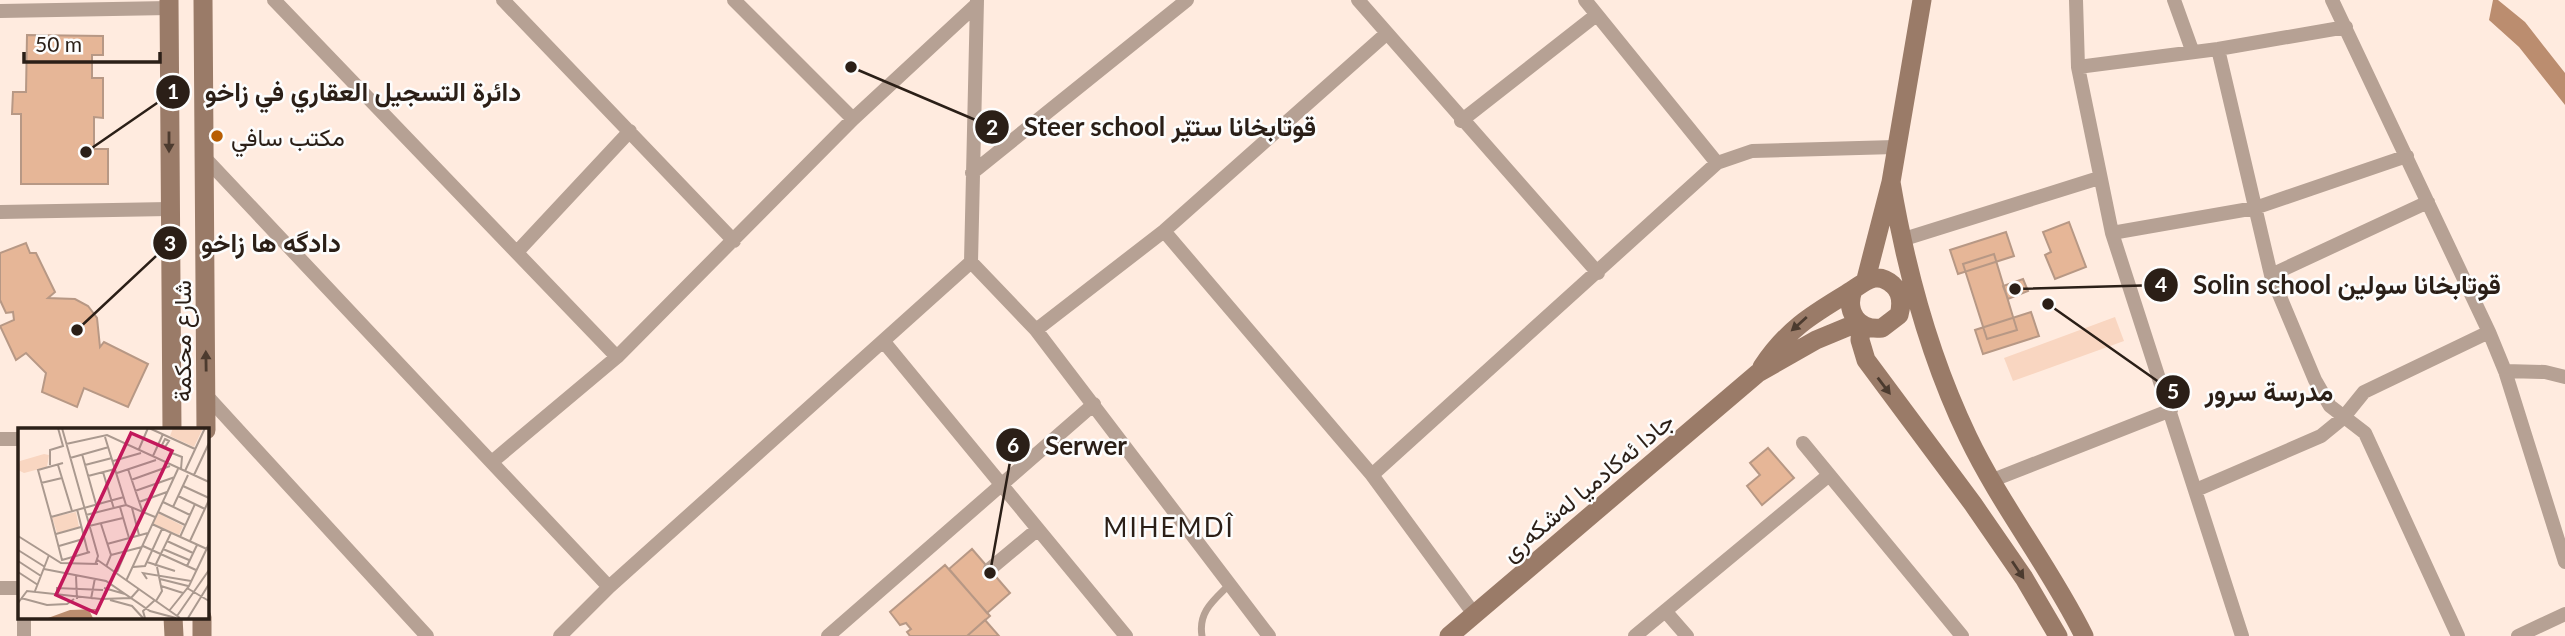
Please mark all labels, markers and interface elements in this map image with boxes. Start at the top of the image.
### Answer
scale bar [24,21,161,65]
text: 50 m [35,31,82,56]
callout: دائرة التسجيل العقاري في زاخو [156,68,535,115]
text: دائرة التسجيل العقاري في زاخو [205,75,521,114]
text: 1 [167,78,179,103]
callout: Steer school قوتابخانا ستێر [975,104,1331,151]
text: Steer school قوتابخانا ستێر [1024,110,1316,143]
text: 2 [986,114,998,139]
place label: مكتب سافي [231,122,345,157]
marker: مكتب سافي [209,128,225,144]
one-way arrow [163,131,175,153]
callout: دادگه ها زاخو [152,220,355,267]
text: دادگه ها زاخو [201,226,341,259]
text: 3 [164,230,176,255]
callout: Solin school قوتابخانا سولین [2144,261,2515,308]
text: Solin school قوتابخانا سولین [2193,268,2501,301]
text: 4 [2155,271,2167,296]
street label: شارع محكمة [167,280,199,402]
one-way arrow [1790,315,1807,331]
one-way arrow [200,350,212,372]
callout: مدرسة سرور [2155,369,2347,416]
text: مدرسة سرور [2204,375,2333,408]
one-way arrow [1877,377,1891,395]
text: 5 [2167,378,2179,403]
street label: جادا ئه‌كادميا له‌شكه‌رى [1495,406,1680,568]
callout: Serwer [996,422,1141,469]
inset map [18,428,208,618]
text: Serwer [1045,429,1127,461]
text: 6 [1007,432,1019,457]
district label: MIHEMDÎ [1103,511,1235,543]
one-way arrow [2011,561,2025,579]

